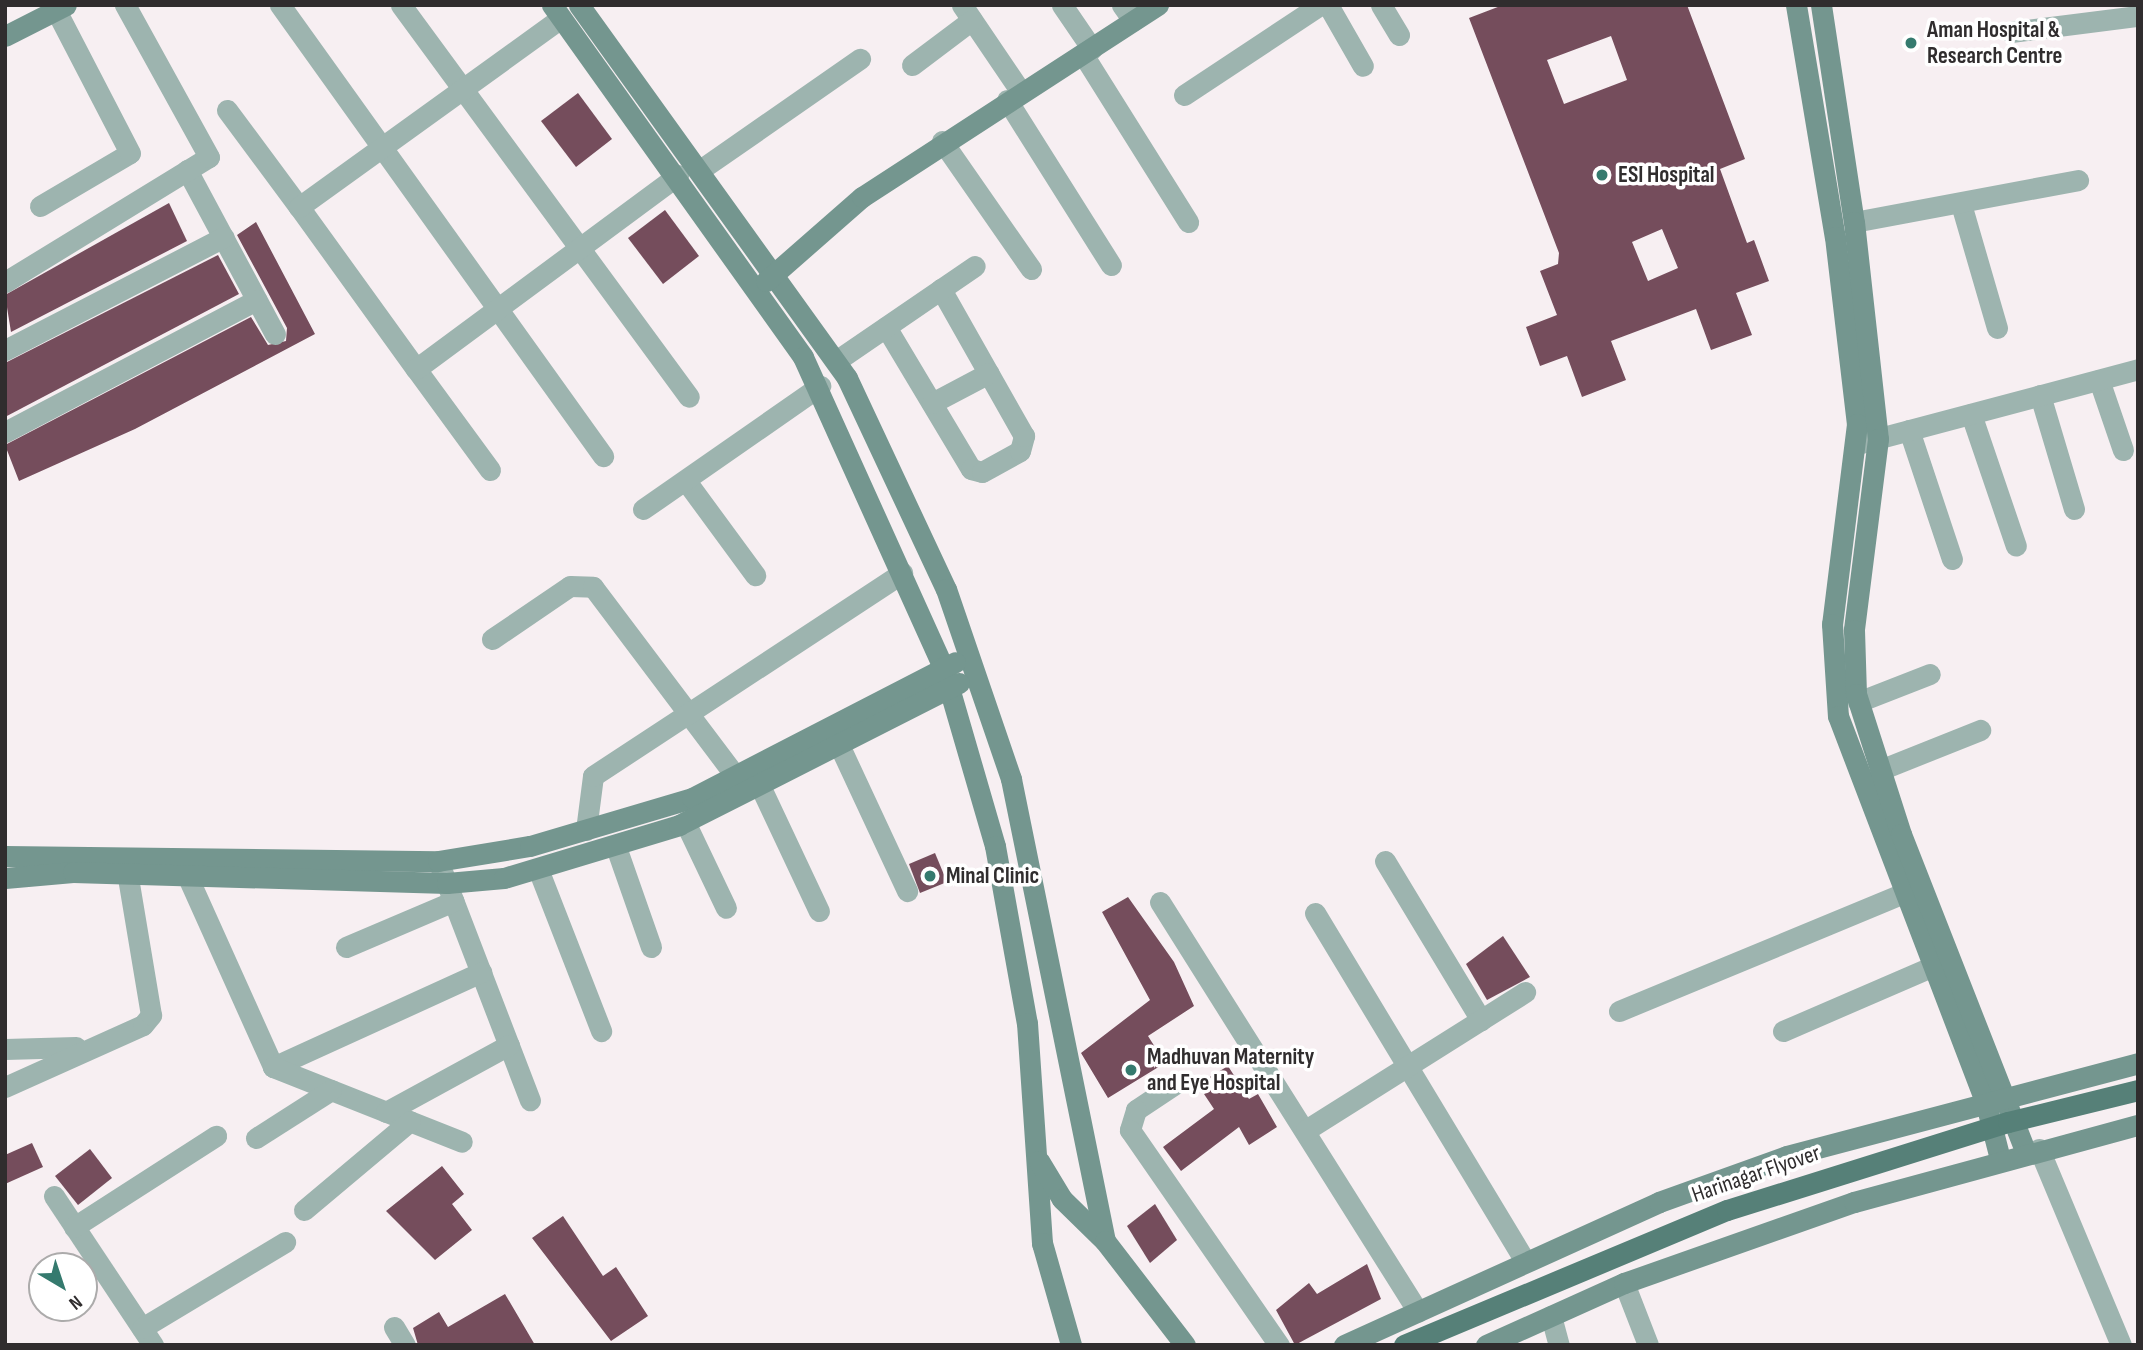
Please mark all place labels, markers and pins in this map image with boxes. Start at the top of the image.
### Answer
place label: Aman Hospital & Research Centre [1927,16,2062,70]
marker: Aman Hospital & Research Centre [1901,33,1921,53]
place label: ESI Hospital [1618,161,1714,189]
marker: ESI Hospital [1592,165,1612,185]
place label: Minal Clinic [946,862,1039,890]
marker: Minal Clinic [920,866,940,886]
place label: Madhuvan Maternity and Eye Hospital [1147,1043,1314,1097]
marker: Madhuvan Maternity and Eye Hospital [1121,1060,1141,1080]

